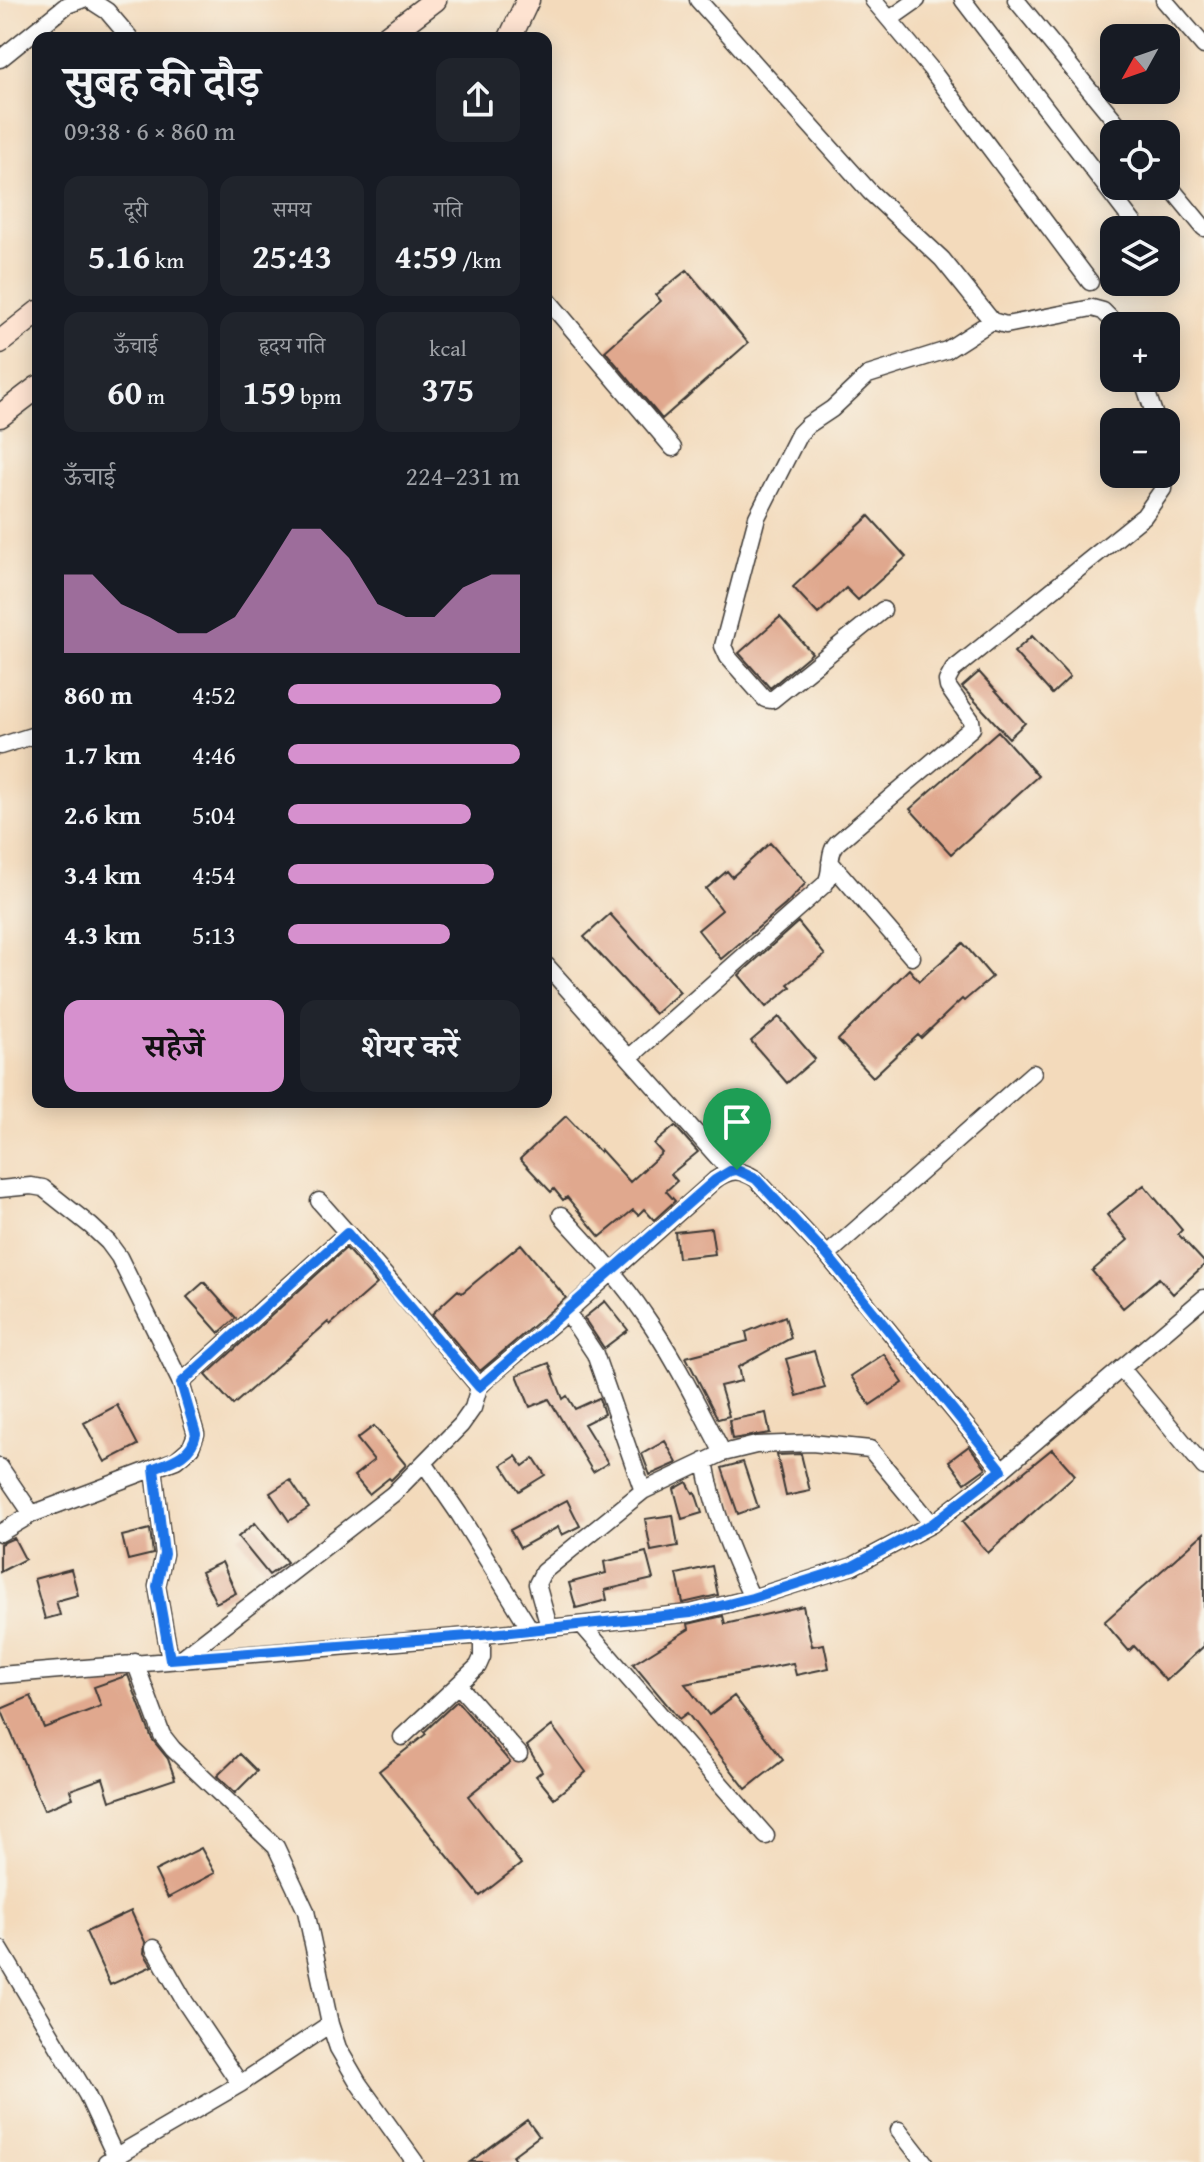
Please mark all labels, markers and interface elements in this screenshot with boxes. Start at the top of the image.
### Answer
north arrow [1100,24,1180,104]
map controls [1100,24,1180,488]
text: सुबह की दौड़ [64,49,260,113]
button: share [436,58,520,142]
text: 09:38 · 6 × 860 m [64,111,235,150]
button: locate [1100,120,1180,200]
text: दूरी [124,193,148,225]
text: समय [273,193,311,225]
text: गति [434,193,462,225]
button: layers [1100,216,1180,296]
text: 5.16 [88,231,150,280]
text: 25:43 [252,231,332,280]
text: 4:59 [395,231,457,280]
text: km [150,244,184,276]
text: /km [457,244,501,276]
button: + [1100,312,1180,392]
text: ऊँचाई [114,329,158,361]
text: हृदय गति [259,329,325,361]
text: kcal [429,332,467,364]
text: 375 [422,364,474,413]
text: 60 [107,367,142,416]
text: 159 [243,367,295,416]
text: m [142,380,165,412]
text: bpm [295,380,341,412]
button: − [1100,408,1180,488]
text: ऊँचाई [64,456,115,495]
text: 224–231 m [406,456,520,495]
text: 860 m [64,675,132,714]
text: 4:52 [192,675,236,714]
text: 1.7 km [64,735,141,774]
text: 4:46 [192,735,236,774]
text: 2.6 km [64,795,141,834]
text: 5:04 [192,795,236,834]
text: 3.4 km [64,855,141,894]
text: 4:54 [192,855,236,894]
text: 4.3 km [64,915,141,954]
text: 5:13 [192,915,236,954]
button: सहेजें [64,1000,284,1092]
button: शेयर करें [300,1000,520,1092]
pin [703,1088,771,1170]
icon: arrive [715,1100,759,1144]

